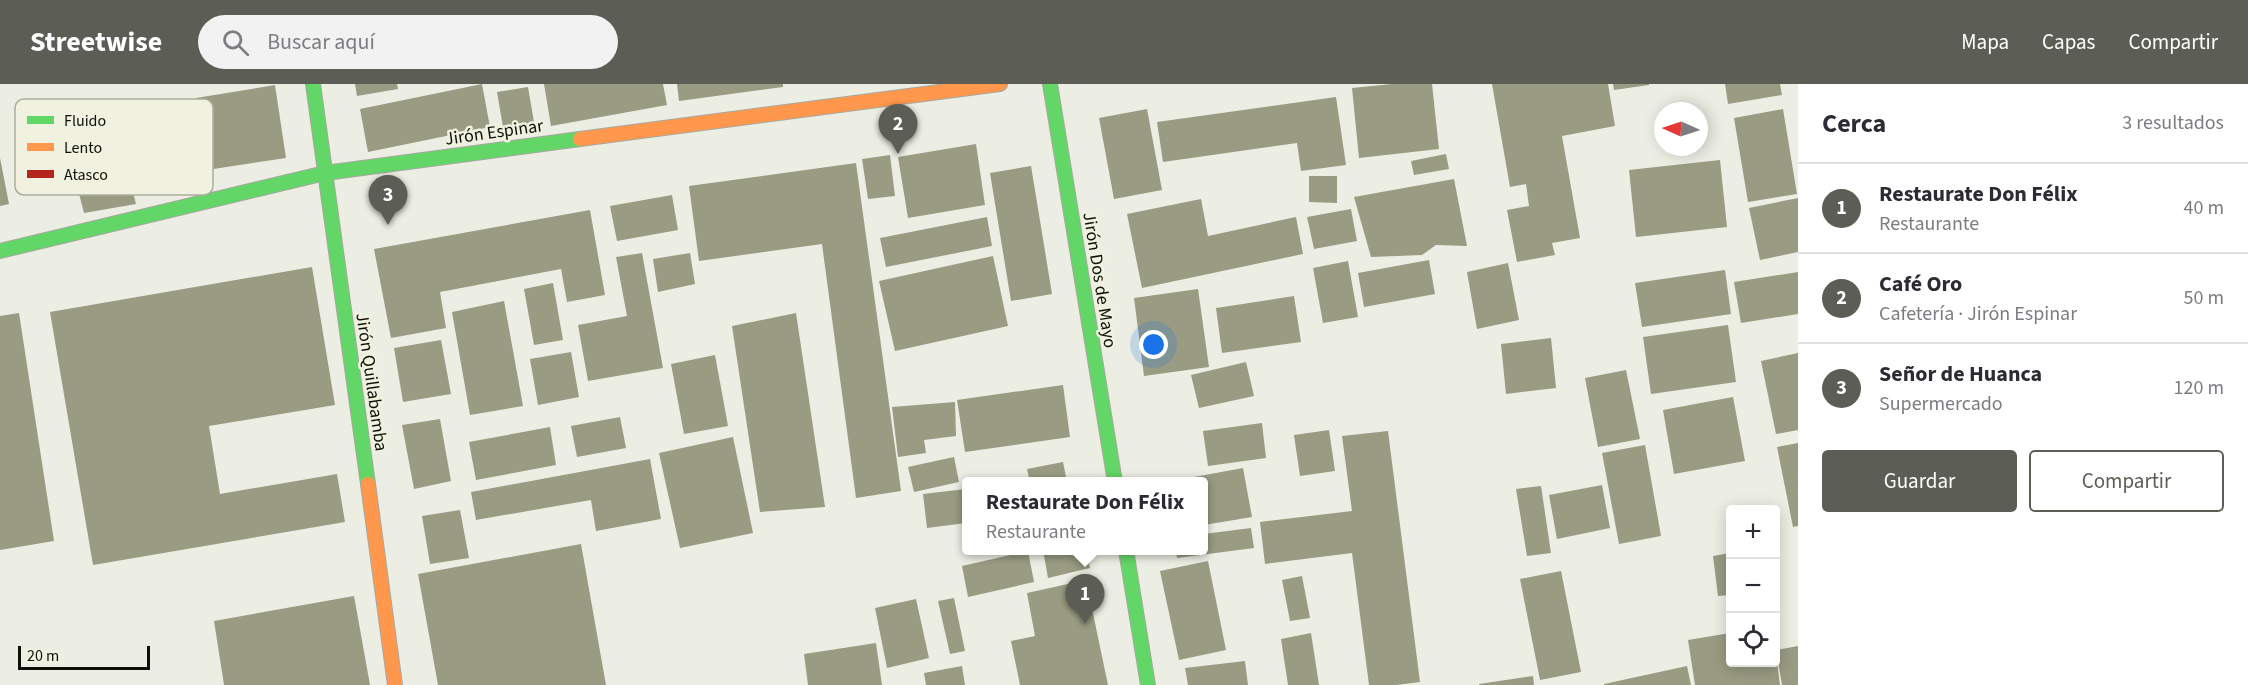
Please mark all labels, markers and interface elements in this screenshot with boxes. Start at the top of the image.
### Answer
search box [198,15,618,69]
text: Streetwise [30,22,162,62]
icon: search [219,26,252,59]
text: Buscar aquí [267,26,375,58]
text: Mapa [1961,27,2009,57]
text: Capas [2042,27,2095,57]
text: Compartir [2128,27,2218,57]
legend [15,99,213,195]
north arrow [1654,102,1708,156]
pin: 2 [878,104,918,154]
text: Cerca [1822,105,1886,142]
text: 3 resultados [2122,109,2224,137]
text: Fluido [64,110,106,132]
street label: Jirón Espinar [443,113,546,152]
text: Lento [64,137,102,159]
text: Atasco [64,164,108,186]
pin: 3 [368,176,408,225]
text: Restaurate Don Félix [1879,178,2078,210]
text: 1 [1836,194,1847,222]
text: 40 m [2184,194,2224,222]
street label: Jirón Dos de Mayo [1076,210,1123,350]
text: Restaurante [1879,210,1979,238]
text: Café Oro [1879,268,1962,300]
text: 2 [1836,284,1847,312]
text: 50 m [2184,284,2224,312]
text: Cafetería · Jirón Espinar [1879,300,2077,328]
street label: Jirón Quillabamba [349,311,394,453]
your location [1139,330,1168,359]
text: Señor de Huanca [1879,358,2042,390]
text: 3 [1836,374,1847,402]
text: 120 m [2174,374,2224,402]
text: Supermercado [1879,390,2003,418]
button: Guardar [1822,450,2017,512]
button: Compartir [2029,450,2224,512]
popup [962,477,1208,555]
text: Restaurate Don Félix [986,486,1184,518]
map controls [1726,505,1780,667]
button: + [1726,505,1780,559]
text: Restaurante [986,518,1086,546]
button: − [1726,559,1780,613]
pin: 1 [1066,574,1104,624]
button: locate [1726,613,1780,667]
scale bar [18,643,150,670]
text: 20 m [27,645,59,667]

